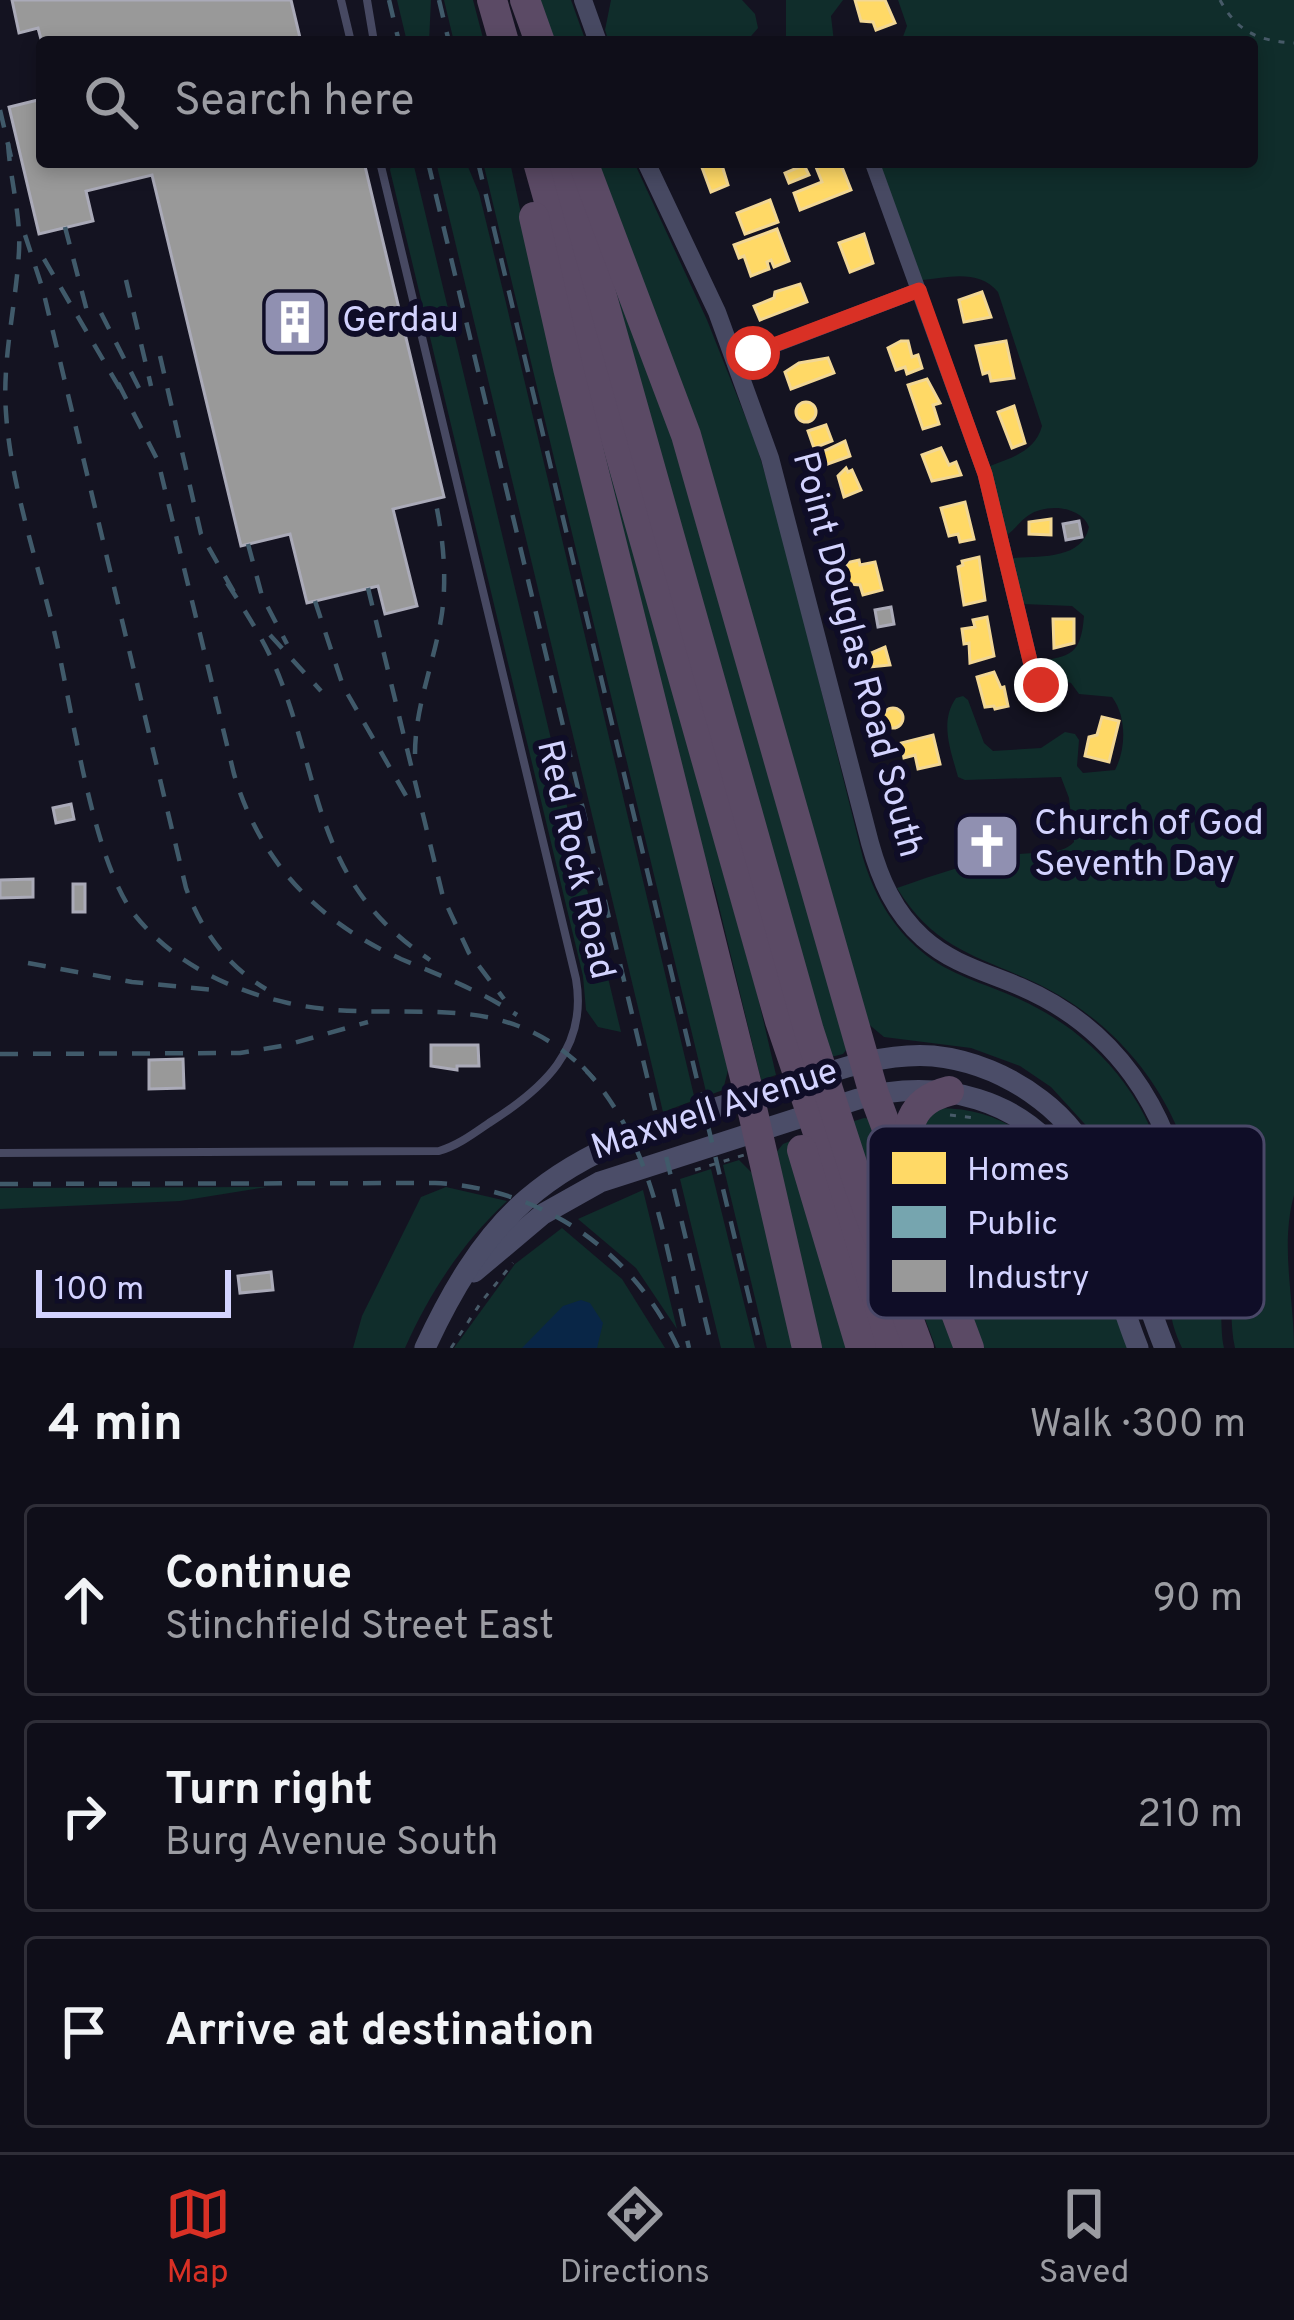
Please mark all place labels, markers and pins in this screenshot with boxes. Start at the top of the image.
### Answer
building icon: Gerdau [260,287,330,357]
place label: Gerdau [342,299,459,345]
place label: Church of God Seventh Day [1034,802,1264,889]
church icon: Church of God Seventh Day [952,811,1022,881]

